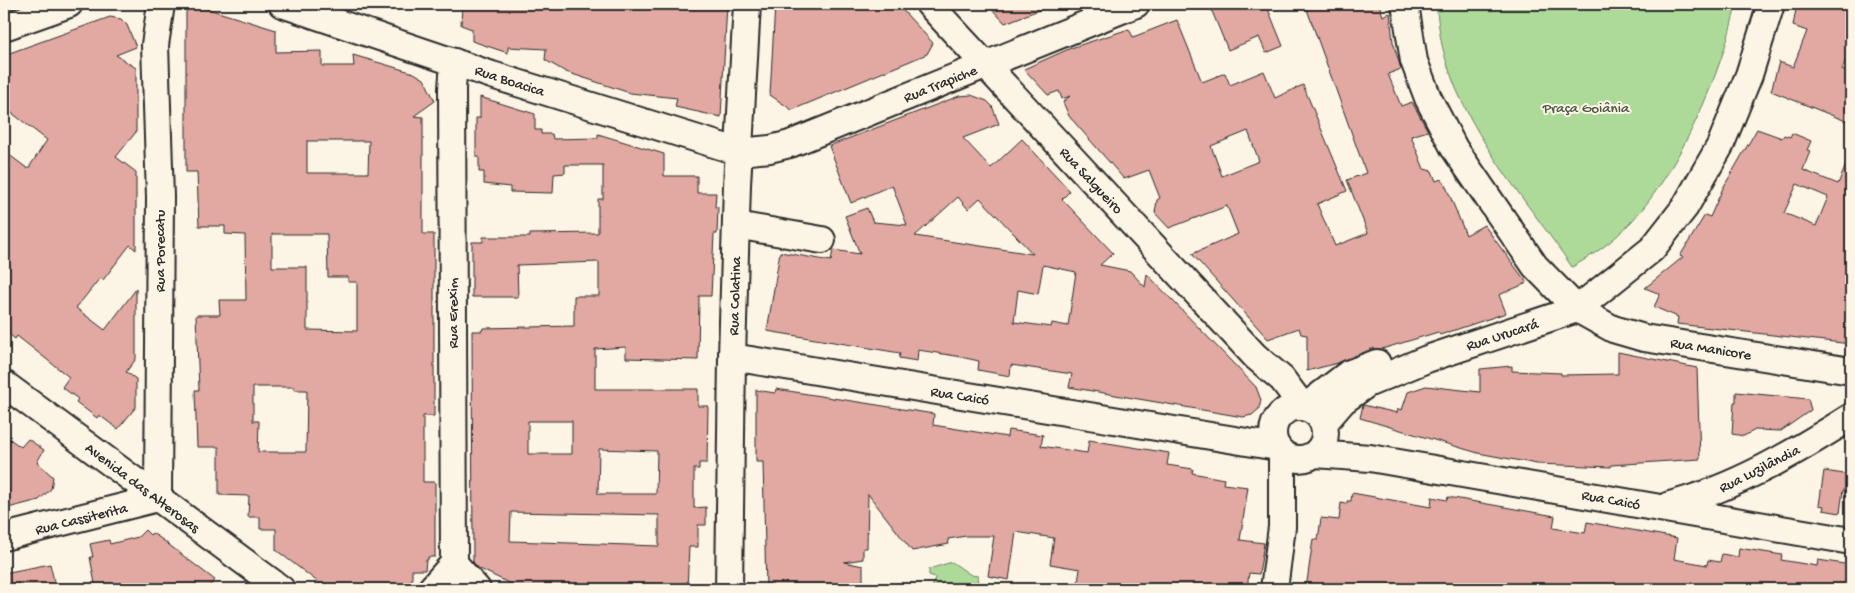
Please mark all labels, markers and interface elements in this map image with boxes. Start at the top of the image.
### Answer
street label: Rua Boacica [472,62,547,102]
street label: Rua Trapiche [901,62,980,108]
park label: Praça Goiânia [1542,100,1630,118]
street label: Rua Salgueiro [1055,144,1126,219]
street label: Rua Porecatu [152,210,170,292]
street label: Rua Colatina [726,256,746,336]
street label: Rua Erexim [445,277,463,348]
street label: Rua Urucará [1464,316,1542,356]
street label: Rua Manicore [1669,335,1753,365]
street label: Rua Caicó [929,383,991,411]
street label: Avenida das Alterosas [81,440,203,538]
street label: Rua Luzilândia [1716,441,1804,498]
street label: Rua Caicó [1580,487,1642,515]
street label: Rua Cassiterita [33,500,130,540]

